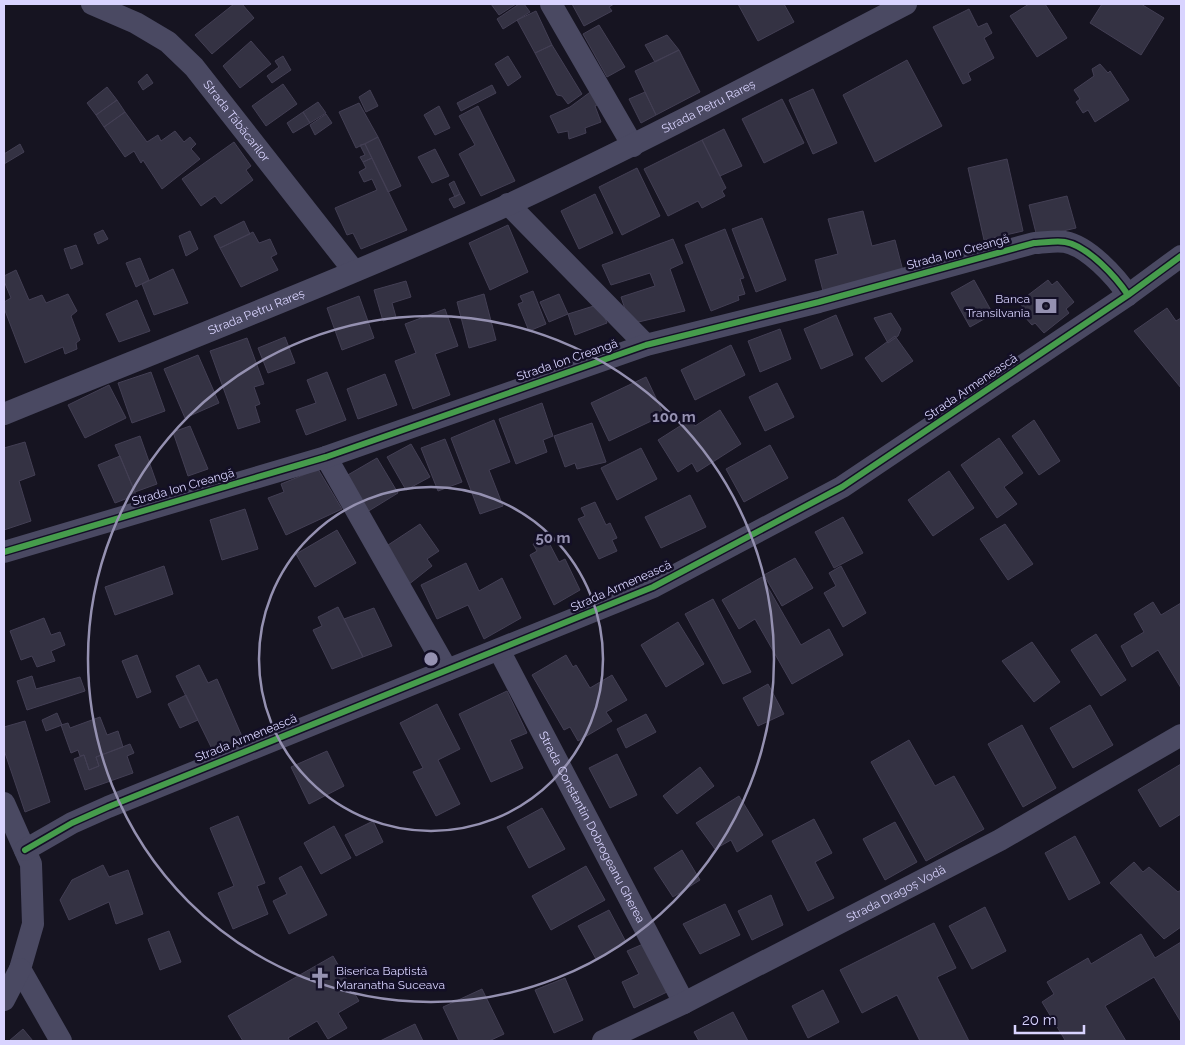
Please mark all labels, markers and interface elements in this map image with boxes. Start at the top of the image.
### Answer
street label: Strada Petru Rareș [659,77,758,136]
street label: Strada Tăbăcarilor [200,78,273,165]
street label: Strada Ion Creangă [905,232,1011,272]
street label: Strada Petru Rareș [206,286,307,338]
place label: Banca Transilvania [966,292,1030,320]
bank icon: Banca Transilvania [1033,293,1059,319]
street label: Strada Ion Creangă [515,336,619,384]
street label: Strada Armenească [922,351,1020,423]
text: 100 m [652,408,696,426]
street label: Strada Ion Creangă [130,466,236,508]
text: 50 m [535,529,571,547]
street label: Strada Armenească [569,558,673,614]
centre of rings [422,650,440,668]
street label: Strada Armenească [193,711,299,765]
street label: Strada Constantin Dobrogeanu Gherea [536,729,648,925]
street label: Strada Dragoș Vodă [844,862,948,925]
place label: Biserica Baptistă Maranatha Suceava [336,964,445,992]
church icon: Biserica Baptistă Maranatha Suceava [307,965,333,991]
scale bar [1015,1002,1084,1034]
text: 20 m [1022,1011,1057,1029]

